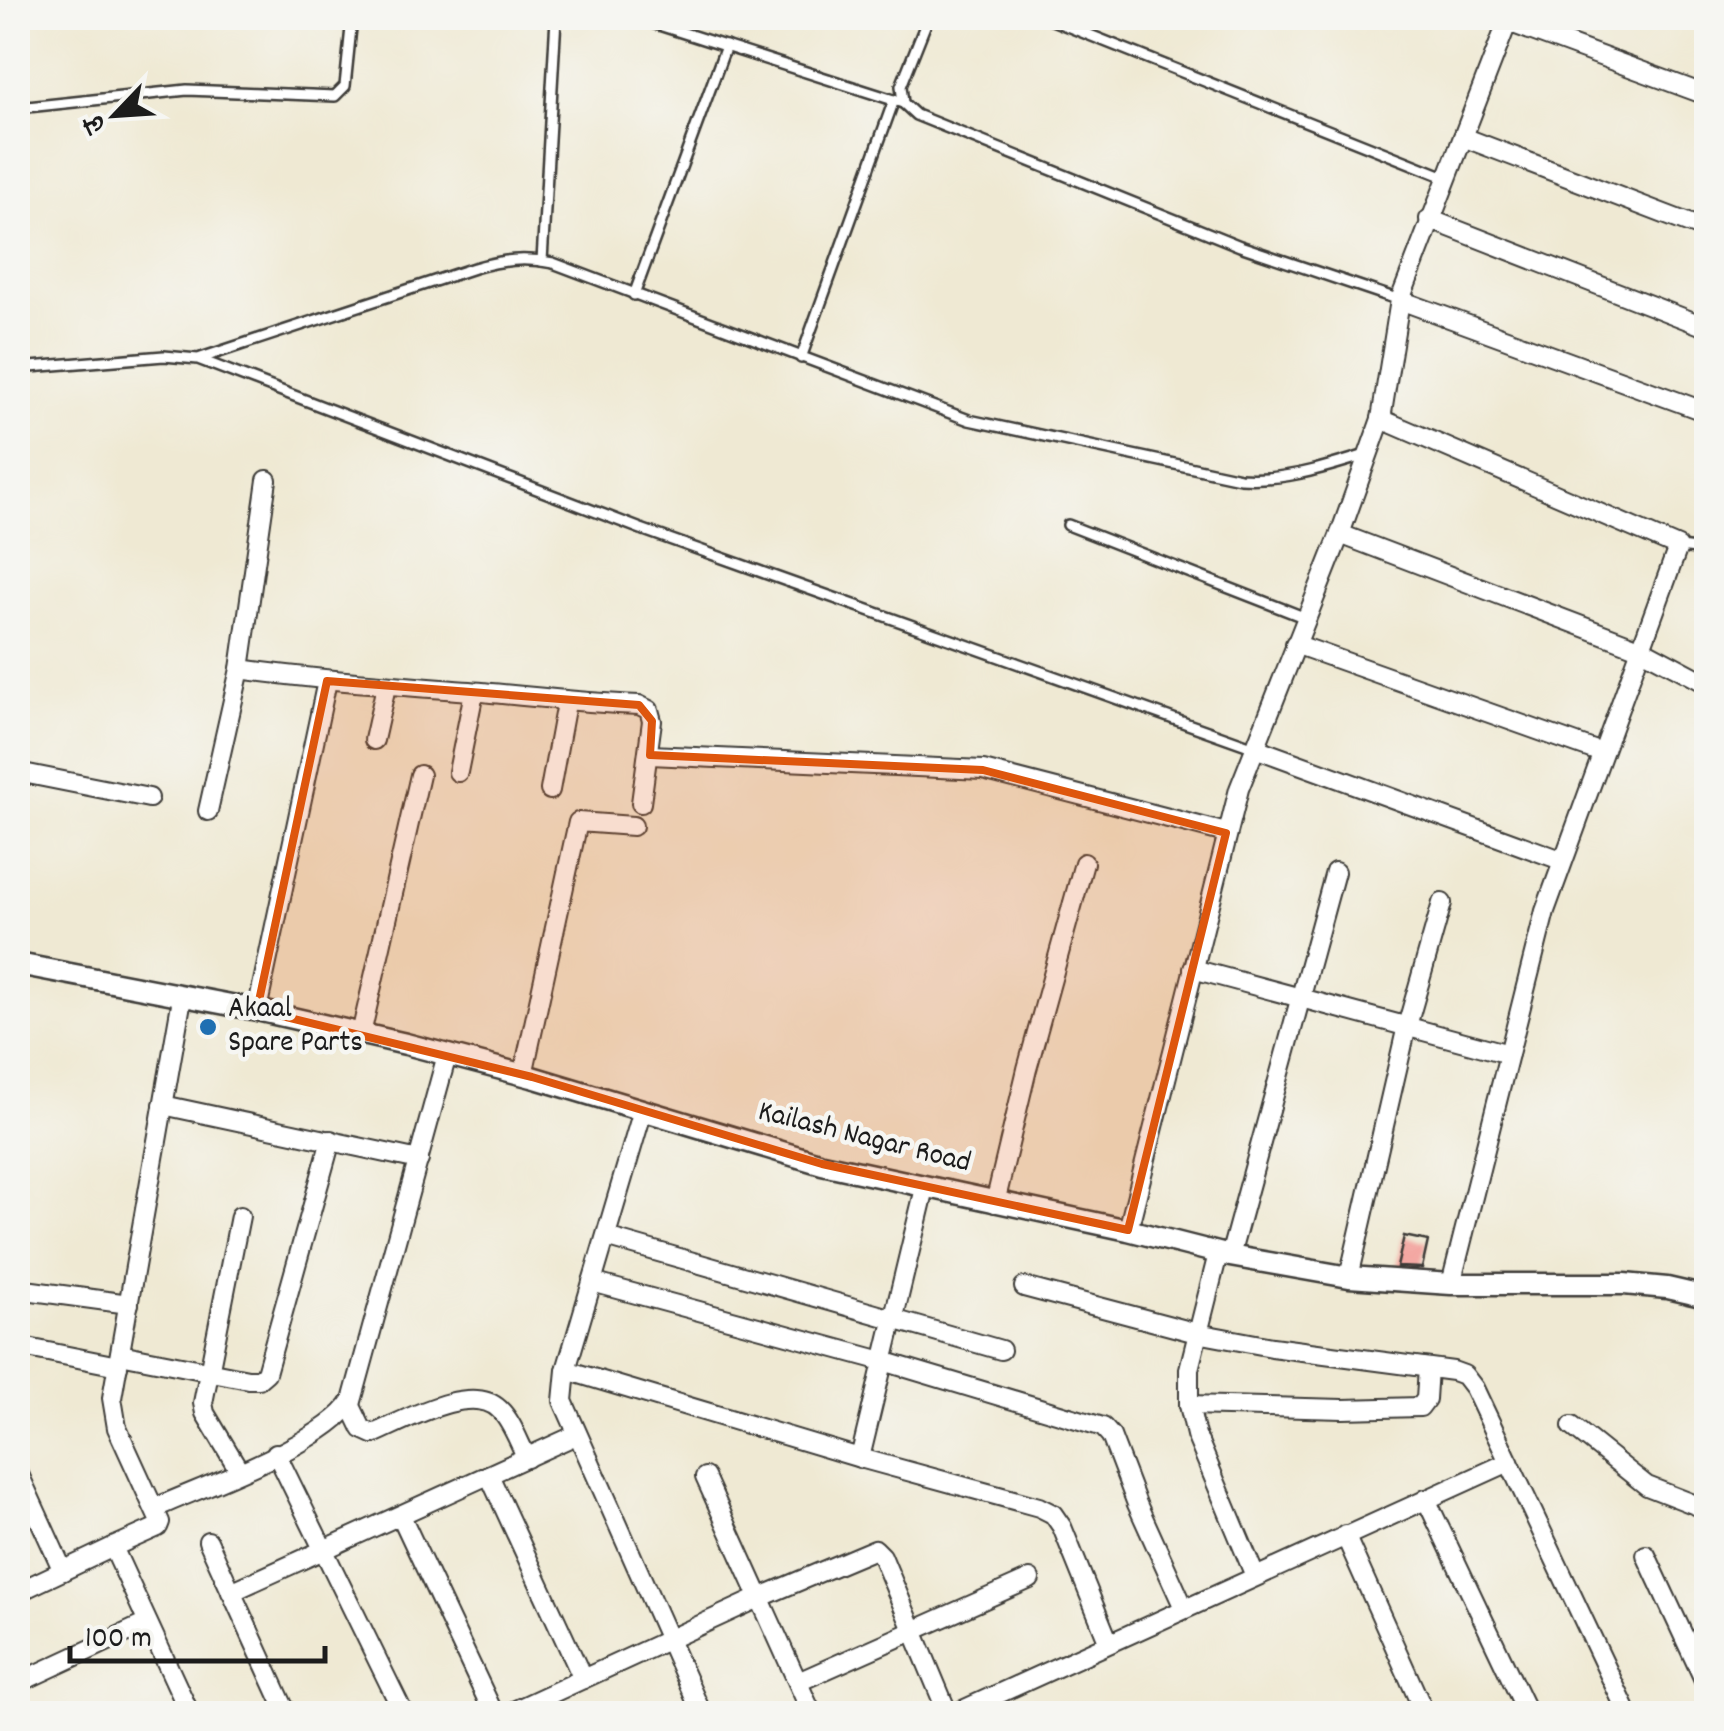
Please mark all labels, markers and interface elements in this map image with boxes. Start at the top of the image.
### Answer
north arrow [65,65,165,165]
text: उ [75,107,119,140]
place label: Akaal Spare Parts [228,989,363,1066]
marker: Akaal Spare Parts [197,1016,219,1038]
street label: Kailash Nagar Road [753,1092,975,1186]
scale bar [70,1601,325,1663]
text: 100 m [85,1619,152,1662]

